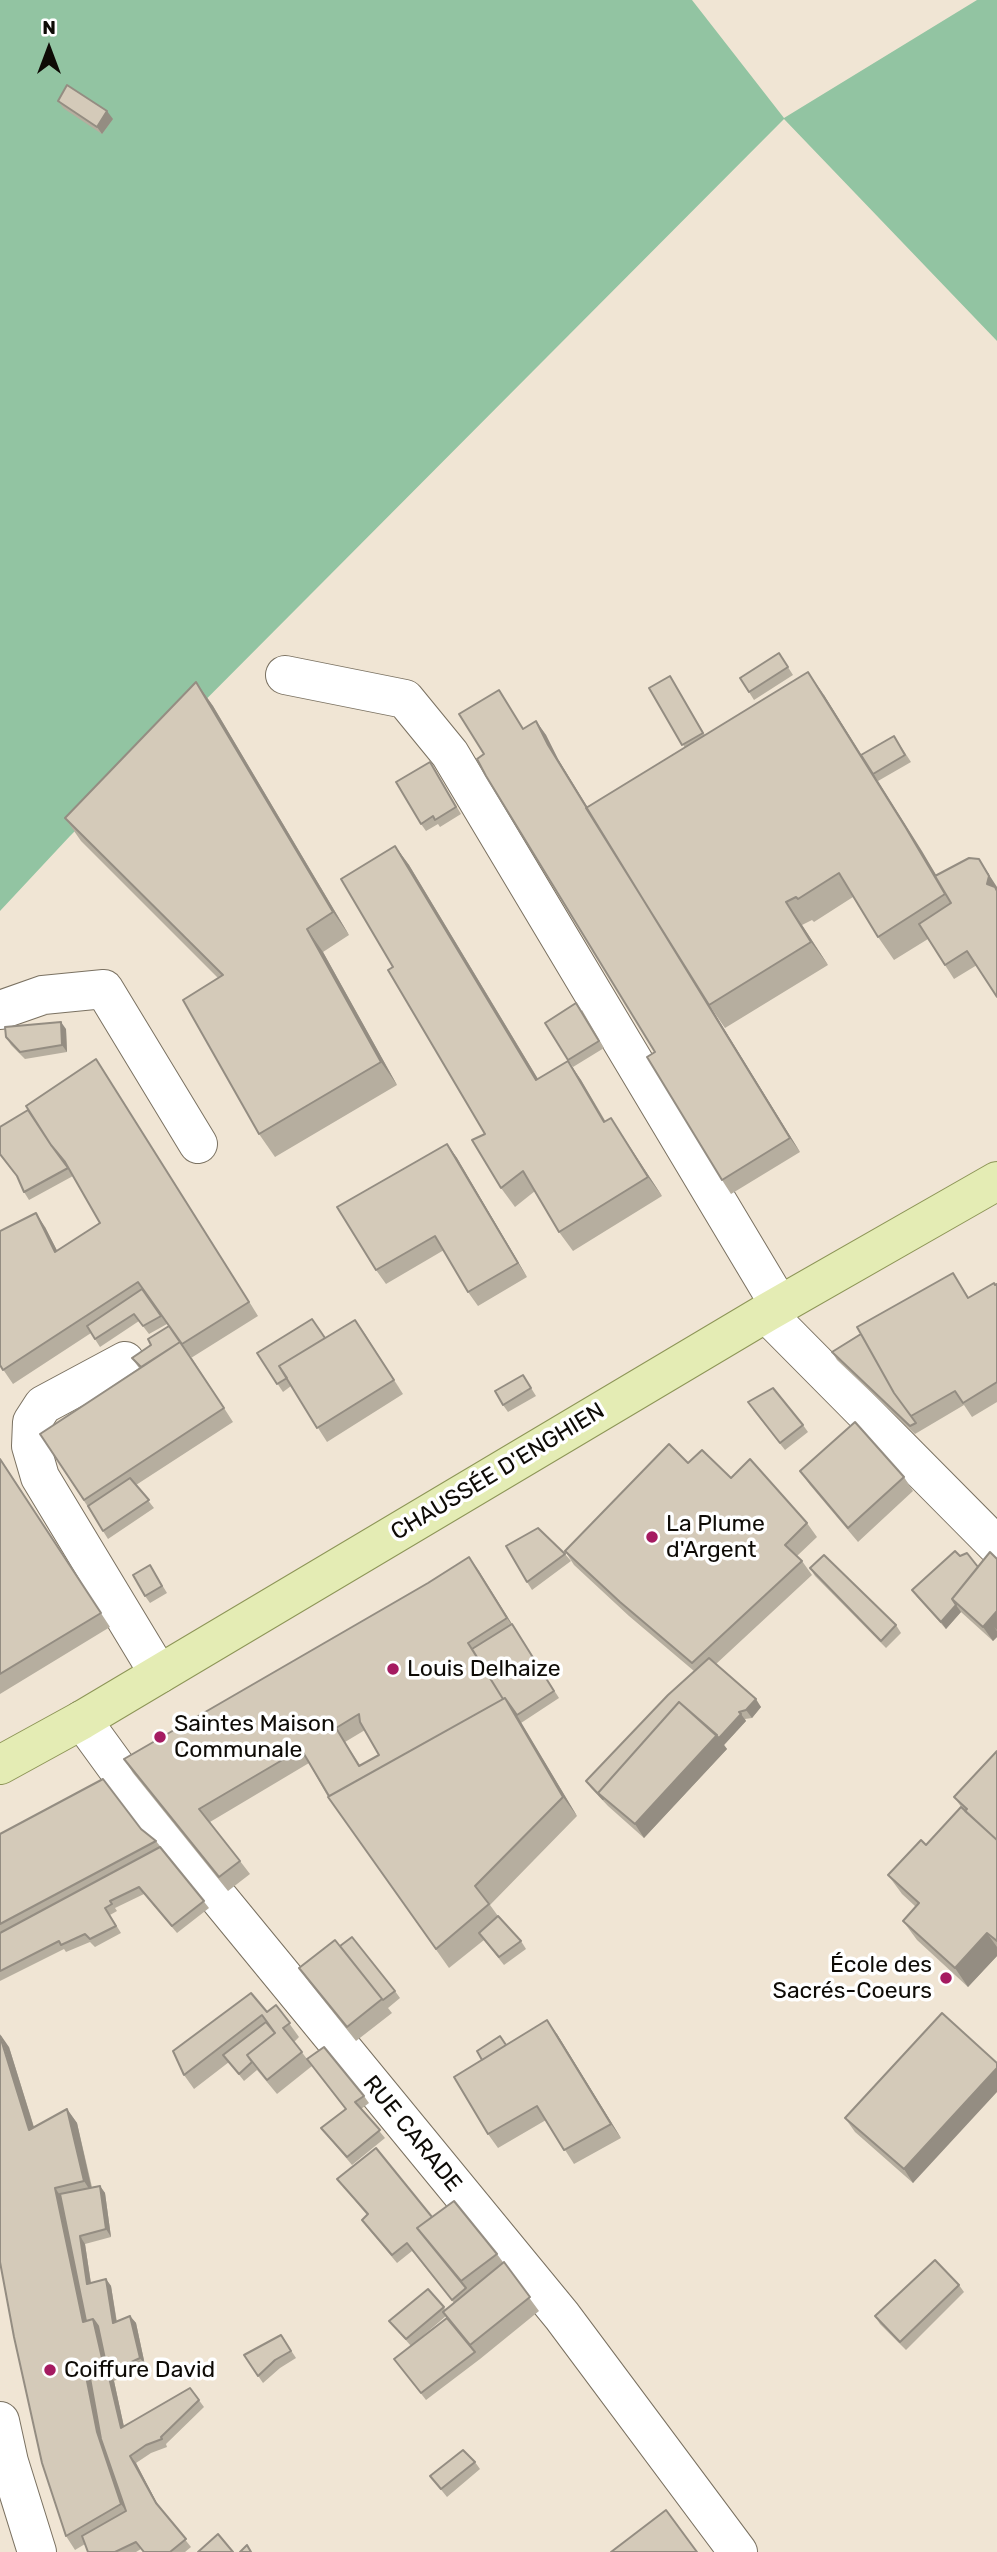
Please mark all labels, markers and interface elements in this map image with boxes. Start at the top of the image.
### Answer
north arrow [14,14,84,84]
text: N [42,16,56,39]
street label: CHAUSSÉE D'ENGHIEN [386,1397,610,1547]
place label: La Plume d'Argent [666,1510,765,1564]
marker: La Plume d'Argent [644,1529,660,1545]
place label: Louis Delhaize [407,1655,561,1683]
marker: Louis Delhaize [385,1661,401,1677]
place label: Saintes Maison Communale [174,1710,335,1764]
marker: Saintes Maison Communale [152,1729,168,1745]
place label: École des Sacrés-Coeurs [773,1951,932,2005]
marker: École des Sacrés-Coeurs [938,1970,954,1986]
street label: RUE CARADE [357,2070,467,2198]
place label: Coiffure David [64,2356,215,2384]
marker: Coiffure David [42,2362,58,2378]

